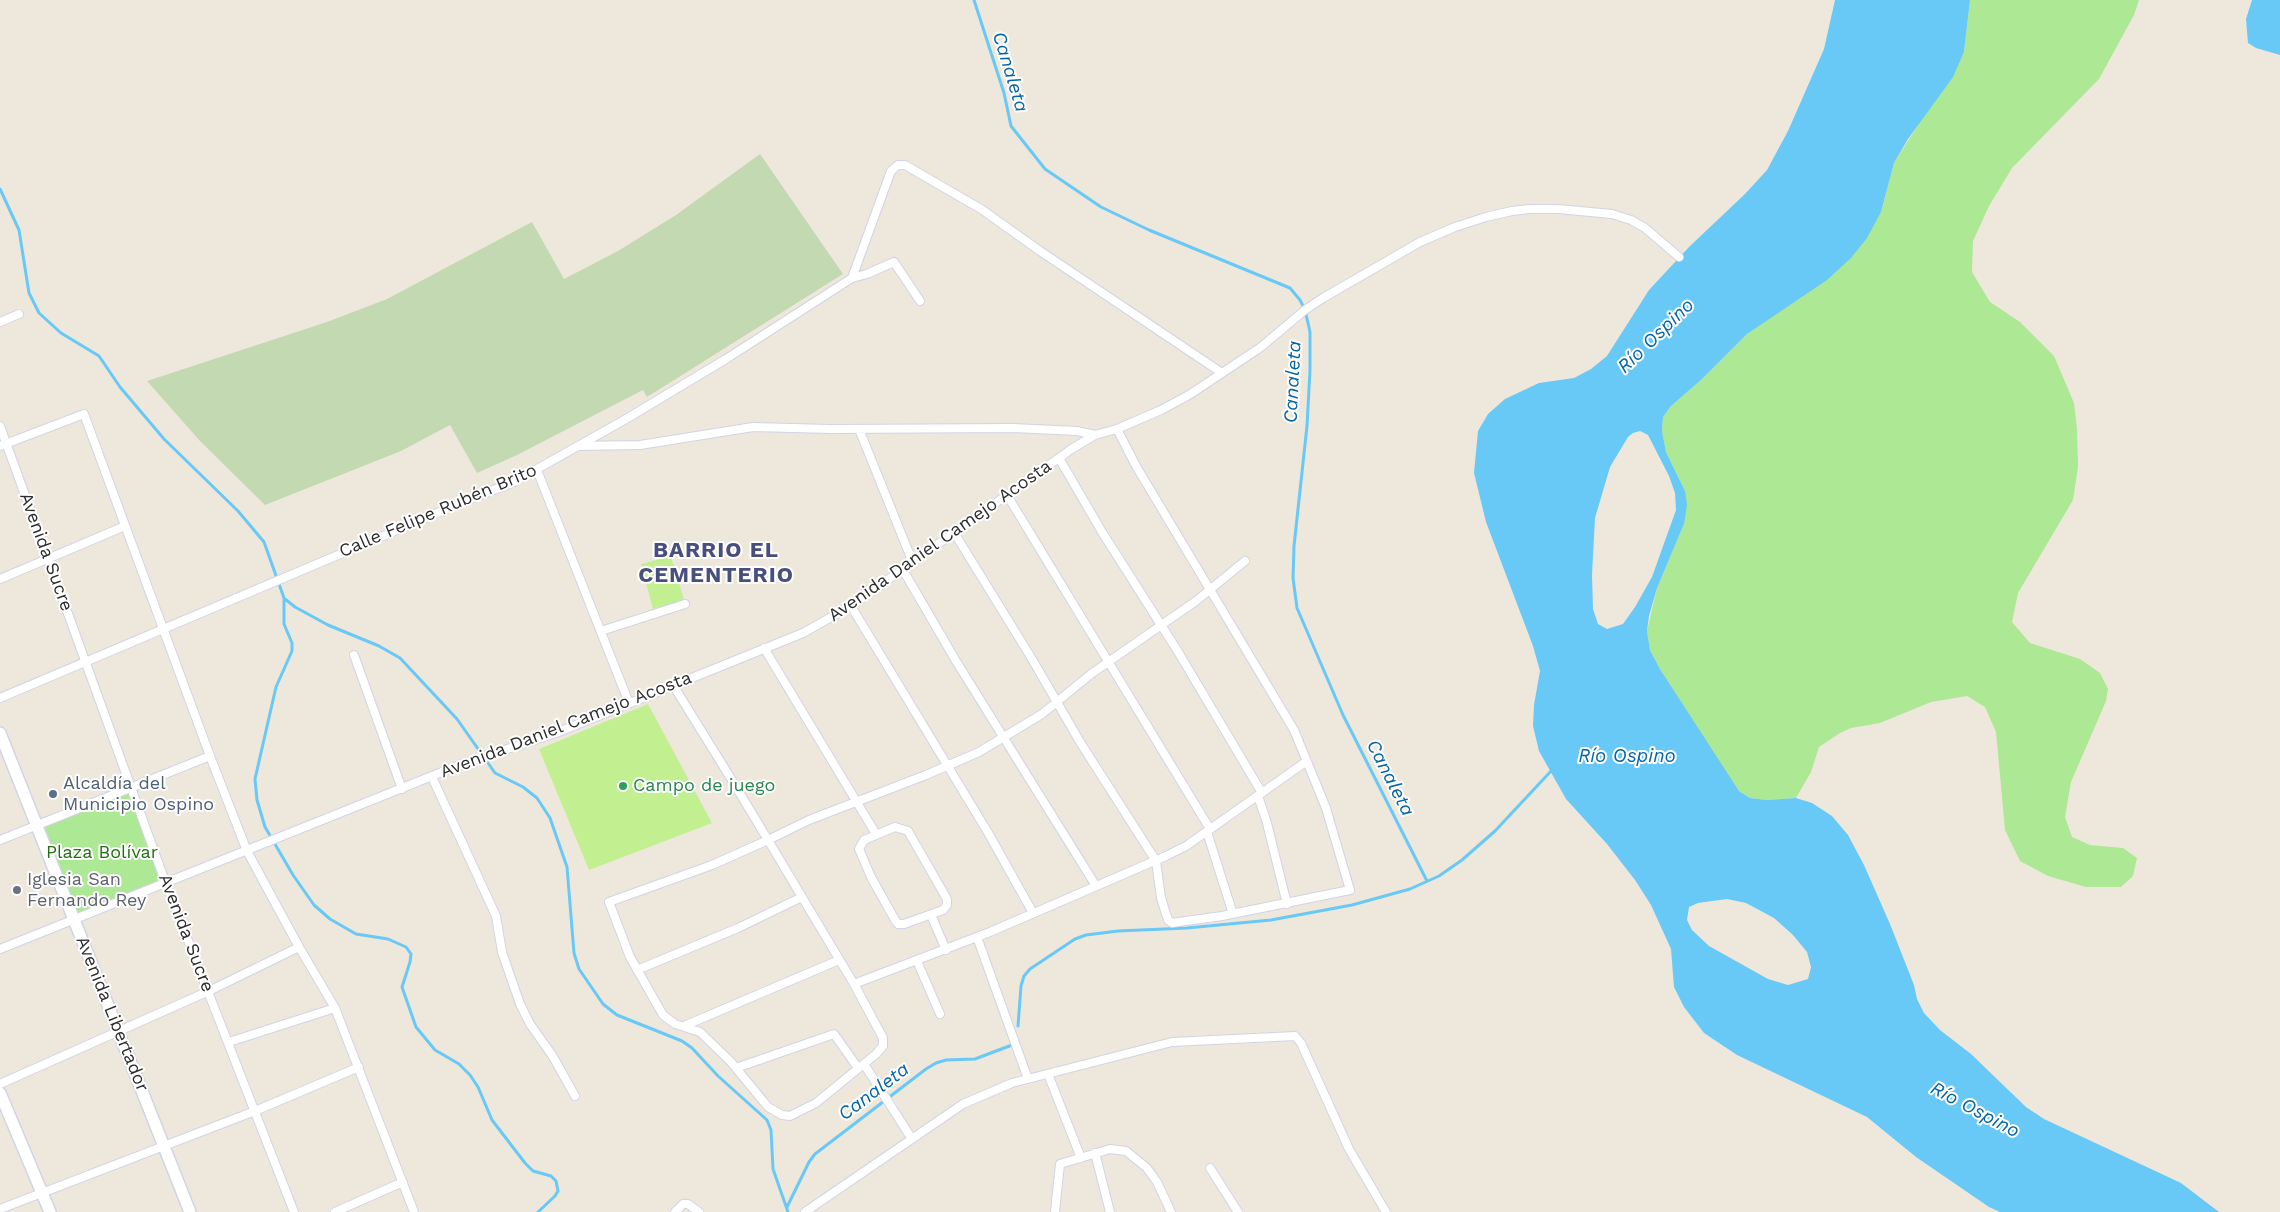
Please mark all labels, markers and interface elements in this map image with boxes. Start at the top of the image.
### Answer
water label: Canaleta [987,29,1033,115]
water label: Río Ospino [1613,294,1699,378]
water label: Canaleta [1279,340,1307,424]
street label: Avenida Daniel Camejo Acosta [824,455,1056,627]
street label: Calle Felipe Rubén Brito [336,460,540,562]
street label: Avenida Sucre [15,490,77,614]
district label: BARRIO EL CEMENTERIO [637,538,795,590]
street label: Avenida Daniel Camejo Acosta [437,667,695,783]
water label: Canaleta [1361,736,1419,820]
water label: Río Ospino [1578,745,1676,767]
place label: Alcaldía del Municipio Ospino [63,773,214,816]
place label: Campo de juego [633,775,775,797]
marker: Campo de juego [617,780,629,792]
marker: Alcaldía del Municipio Ospino [47,788,59,800]
park label: Plaza Bolívar [46,842,158,864]
place label: Iglesia San Fernando Rey [27,869,146,912]
street label: Avenida Sucre [154,871,218,995]
marker: Iglesia San Fernando Rey [11,884,23,896]
street label: Avenida Libertador [71,933,153,1095]
water label: Canaleta [834,1058,914,1126]
water label: Río Ospino [1927,1077,2023,1143]

